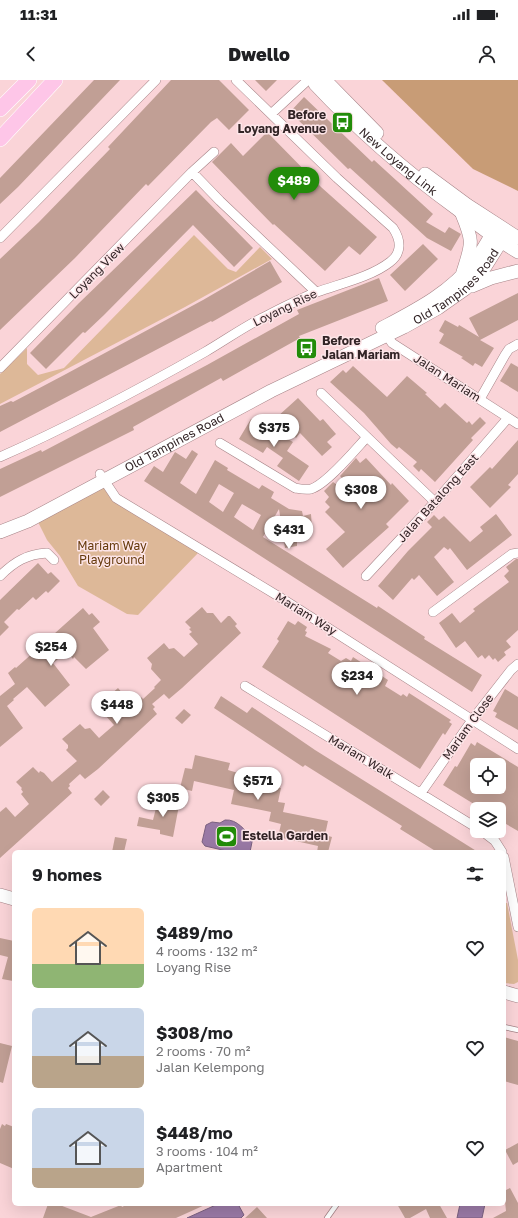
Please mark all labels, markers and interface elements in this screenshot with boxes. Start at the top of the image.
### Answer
text: 11:31 [20,5,57,23]
icon: back [20,43,42,65]
text: Dwello [228,43,290,65]
icon: person [476,43,498,65]
place label: Before Loyang Avenue [237,107,326,136]
bus stop icon: Before Loyang Avenue [329,109,355,135]
street label: New Loyang Link [356,124,441,199]
pin: $489 [270,167,318,201]
text: $489 [277,172,311,188]
street label: Loyang View [66,240,128,302]
street label: Old Tampines Road [410,246,502,328]
street label: Loyang Rise [250,286,319,329]
place label: Before Jalan Mariam [322,333,400,362]
bus stop icon: Before Jalan Mariam [293,335,319,361]
street label: Jalan Mariam [411,350,484,405]
street label: Old Tampines Road [122,410,226,475]
pin: $375 [250,414,298,448]
text: $375 [258,419,290,435]
street label: Jalan Batalong East [394,450,482,545]
pin: $308 [337,476,385,510]
text: $308 [344,481,378,497]
pin: $431 [265,516,313,550]
text: $431 [273,521,305,537]
park label: Mariam Way Playground [77,538,147,567]
street label: Mariam Way [273,589,340,639]
pin: $254 [27,633,75,667]
text: $254 [35,638,67,654]
pin: $234 [333,662,381,696]
text: $234 [341,667,373,683]
pin: $448 [93,691,141,725]
street label: Mariam Close [439,691,497,763]
text: $448 [100,696,134,712]
street label: Mariam Walk [326,731,397,782]
map controls [470,758,506,838]
button: locate [470,758,506,794]
pin: $571 [234,767,282,801]
text: $571 [243,772,273,788]
pin: $305 [139,784,187,818]
text: $305 [146,789,180,805]
button: layers [470,802,506,838]
sports icon: Estella Garden [214,823,240,849]
place label: Estella Garden [242,828,328,843]
icon: filters [464,863,486,885]
text: 9 homes [32,864,102,885]
text: $489/mo [156,922,233,943]
icon: home [64,924,112,972]
icon: heart [464,937,486,959]
text: 4 rooms · 132 m² [156,943,257,959]
text: Loyang Rise [156,959,231,975]
text: $308/mo [156,1022,233,1043]
icon: home [64,1024,112,1072]
icon: heart [464,1037,486,1059]
text: 2 rooms · 70 m² [156,1043,251,1059]
text: Jalan Kelempong [156,1059,264,1075]
text: $448/mo [156,1122,233,1143]
icon: home [64,1124,112,1172]
icon: heart [464,1137,486,1159]
text: 3 rooms · 104 m² [156,1143,258,1159]
text: Apartment [156,1159,223,1175]

